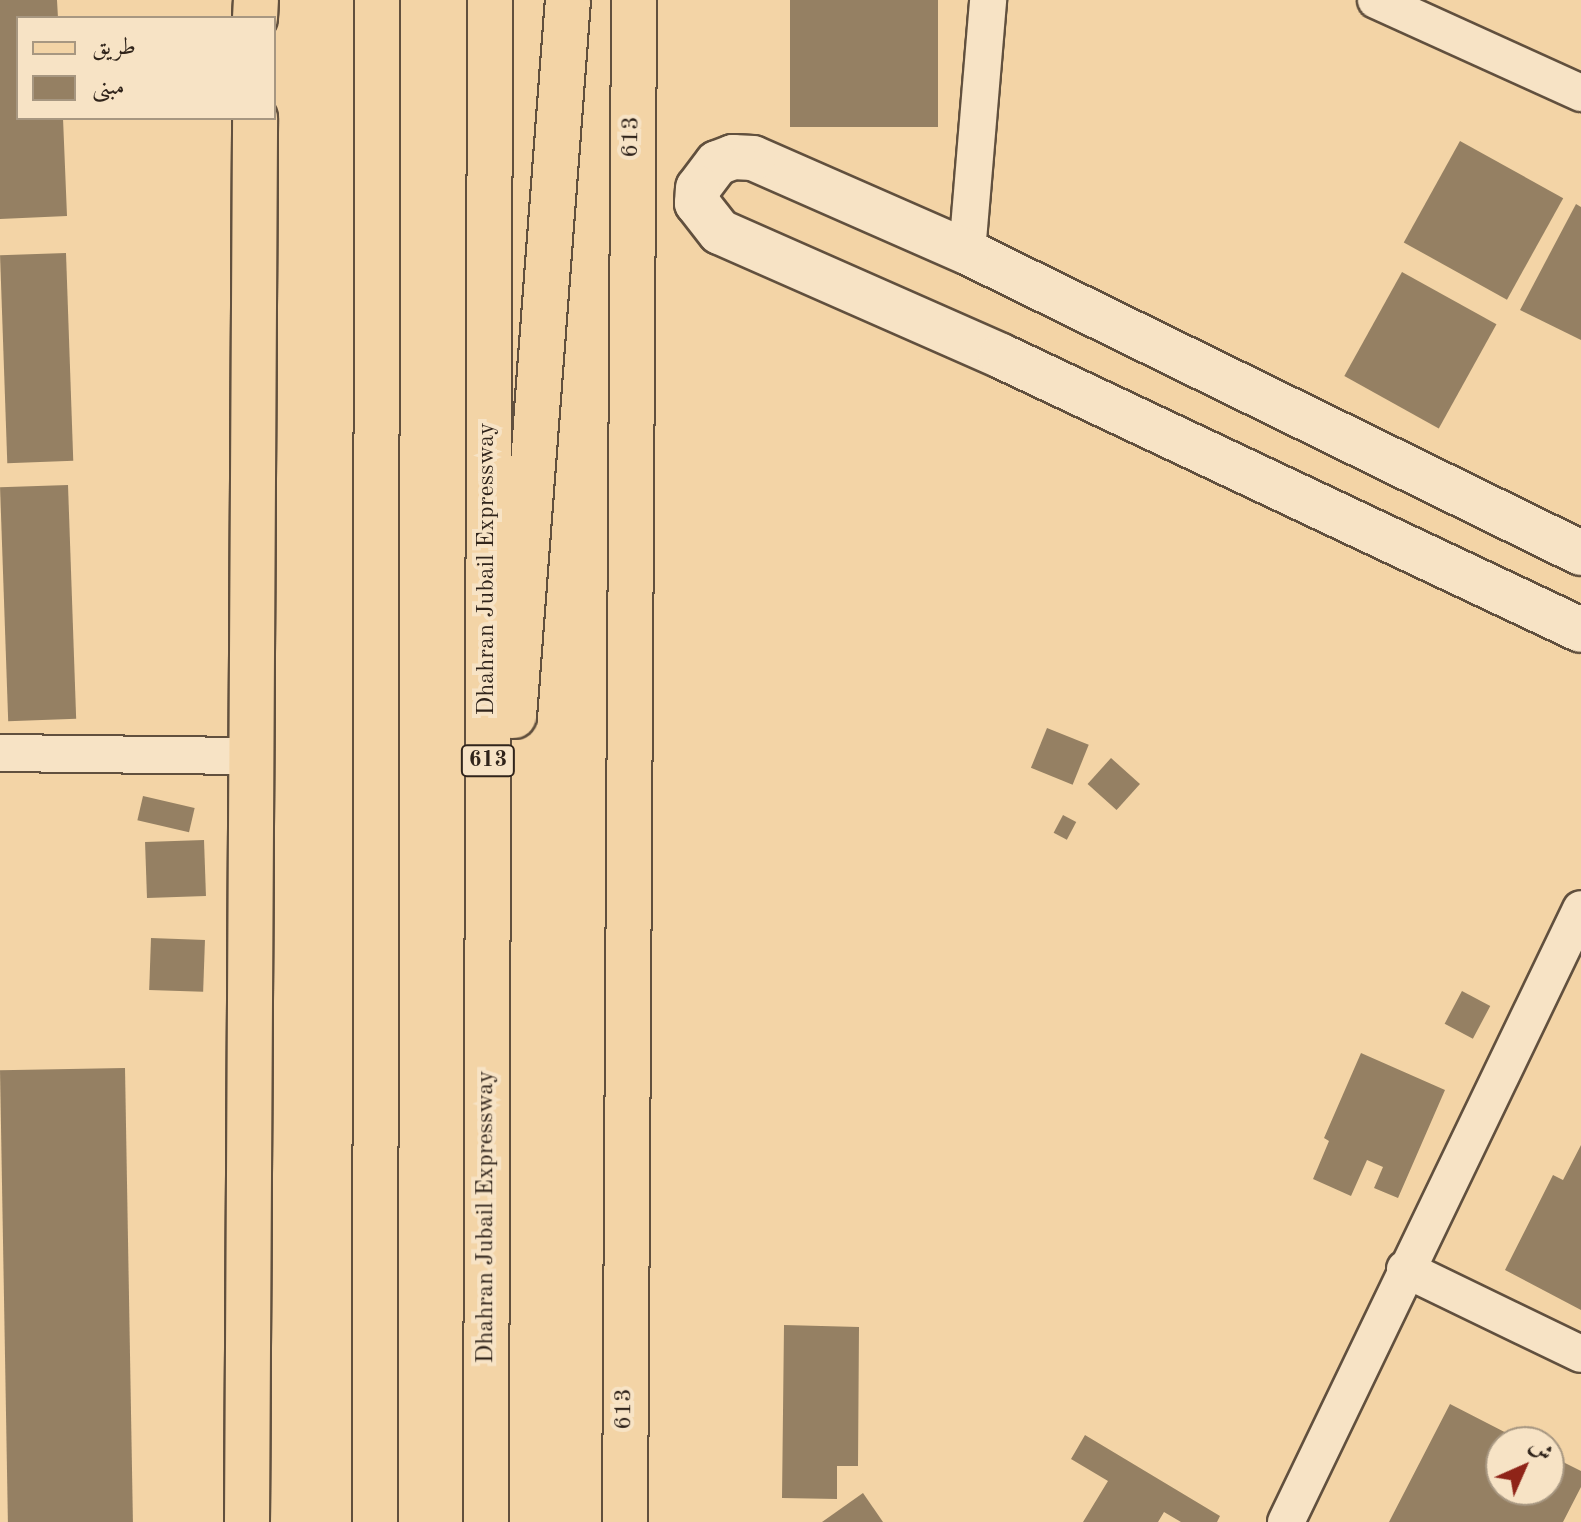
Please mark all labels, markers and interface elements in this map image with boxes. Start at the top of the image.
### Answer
legend [16,16,276,120]
text: طريق [92,36,136,60]
text: مبنى [92,76,125,100]
street label: 613 [617,116,647,158]
street label: Dhahran Jubail Expressway [474,423,502,715]
road number: 613 [460,743,516,779]
street label: Dhahran Jubail Expressway [473,1071,501,1363]
street label: 613 [611,1388,639,1430]
north arrow [1485,1426,1565,1506]
text: ش [1525,1435,1556,1466]

